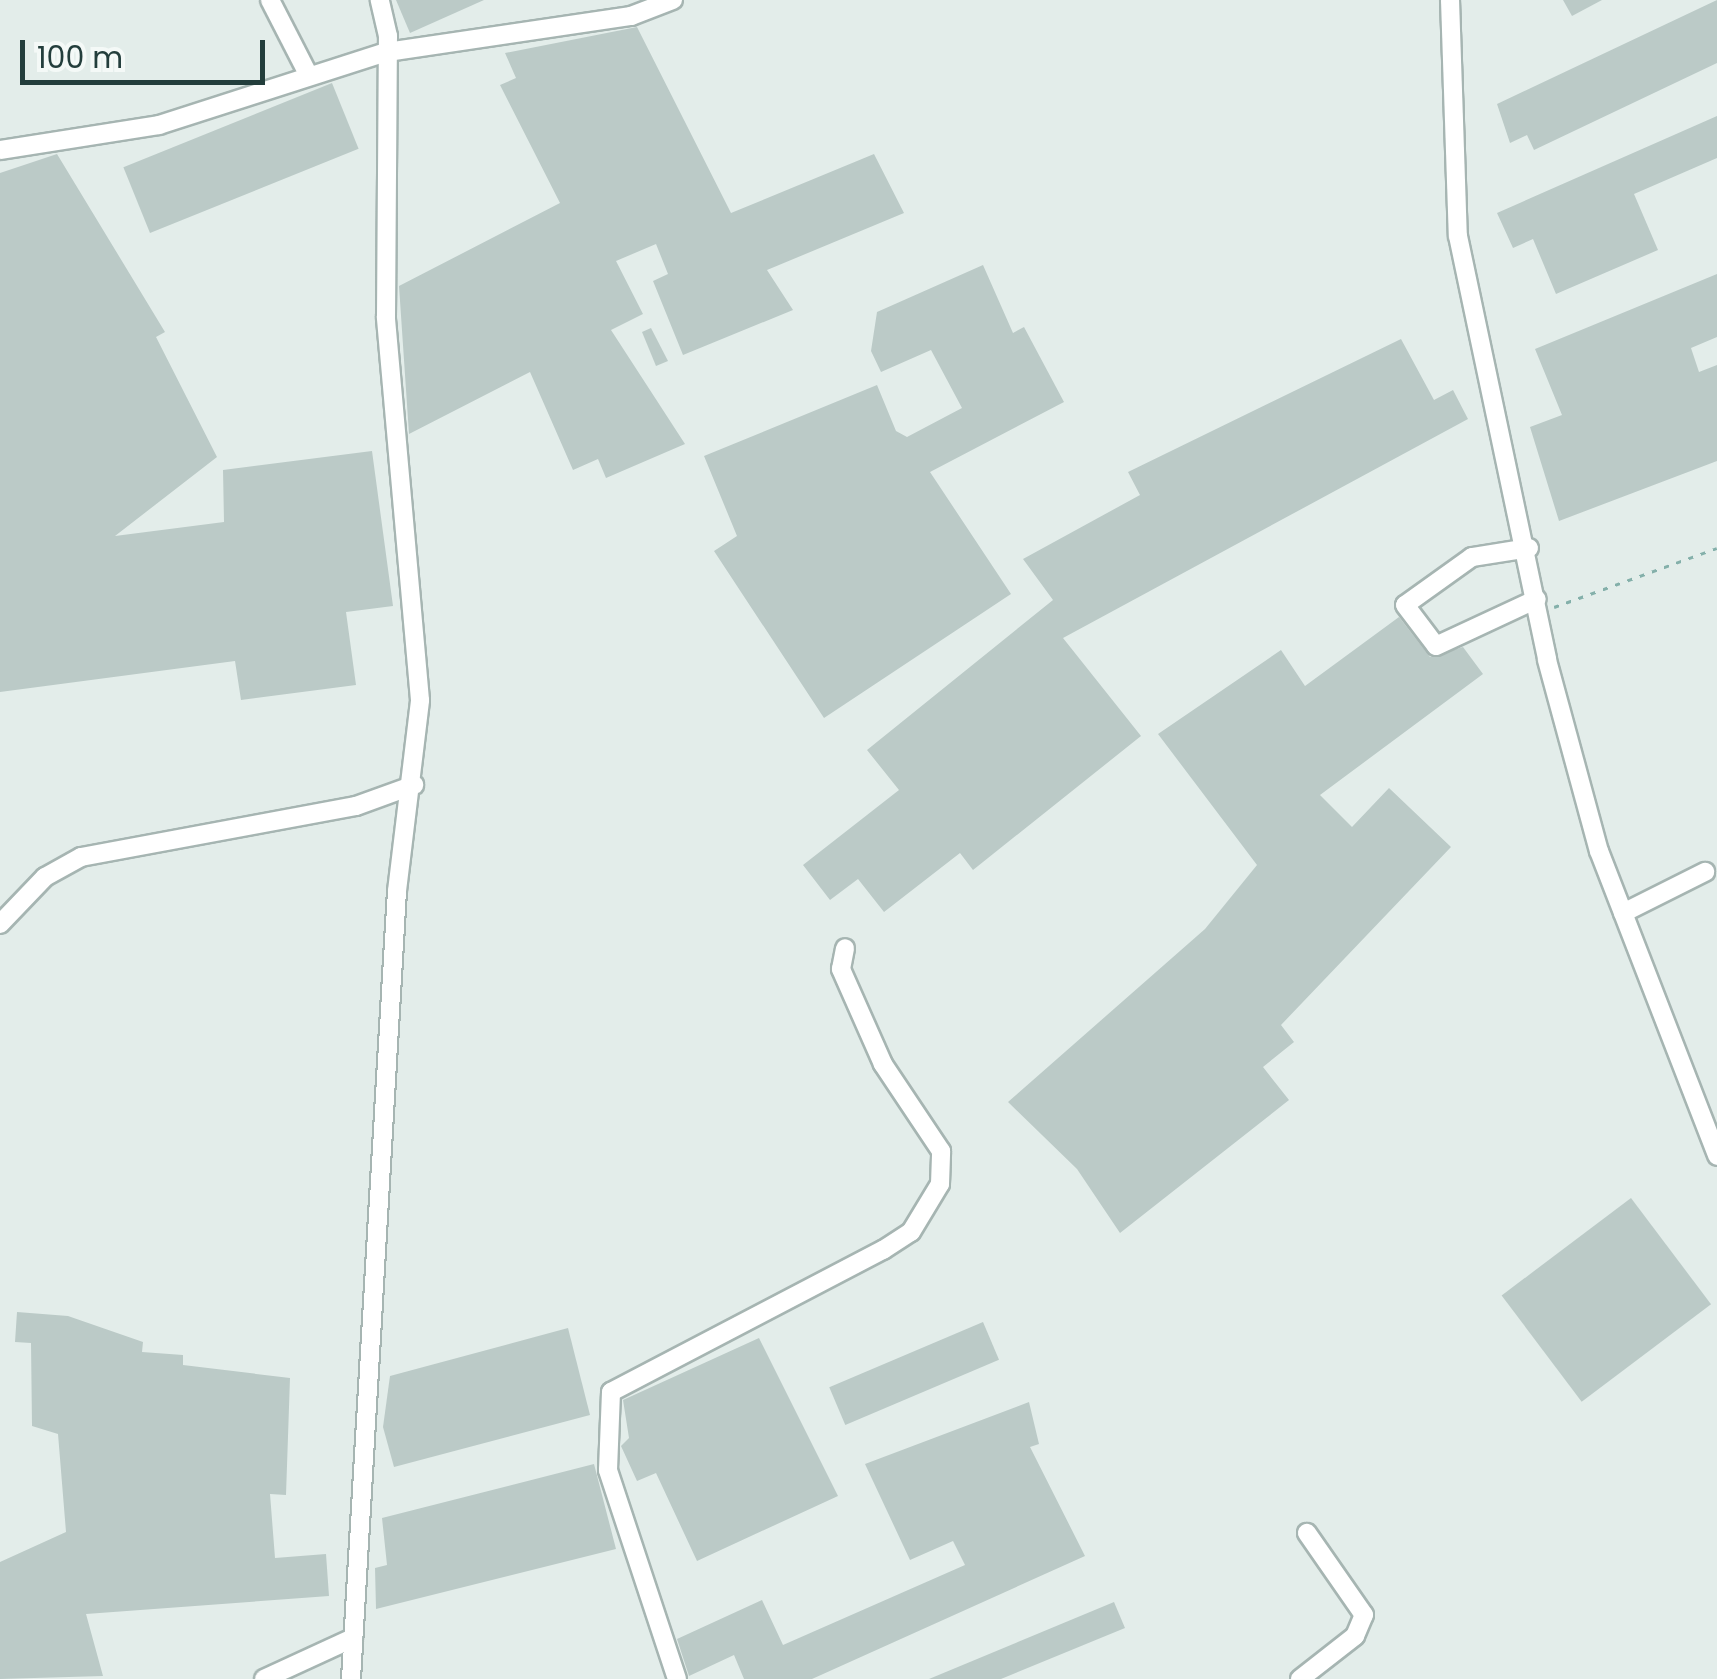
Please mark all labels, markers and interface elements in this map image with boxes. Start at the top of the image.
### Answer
scale bar [25,20,270,82]
text: 100 m [37,36,123,79]

